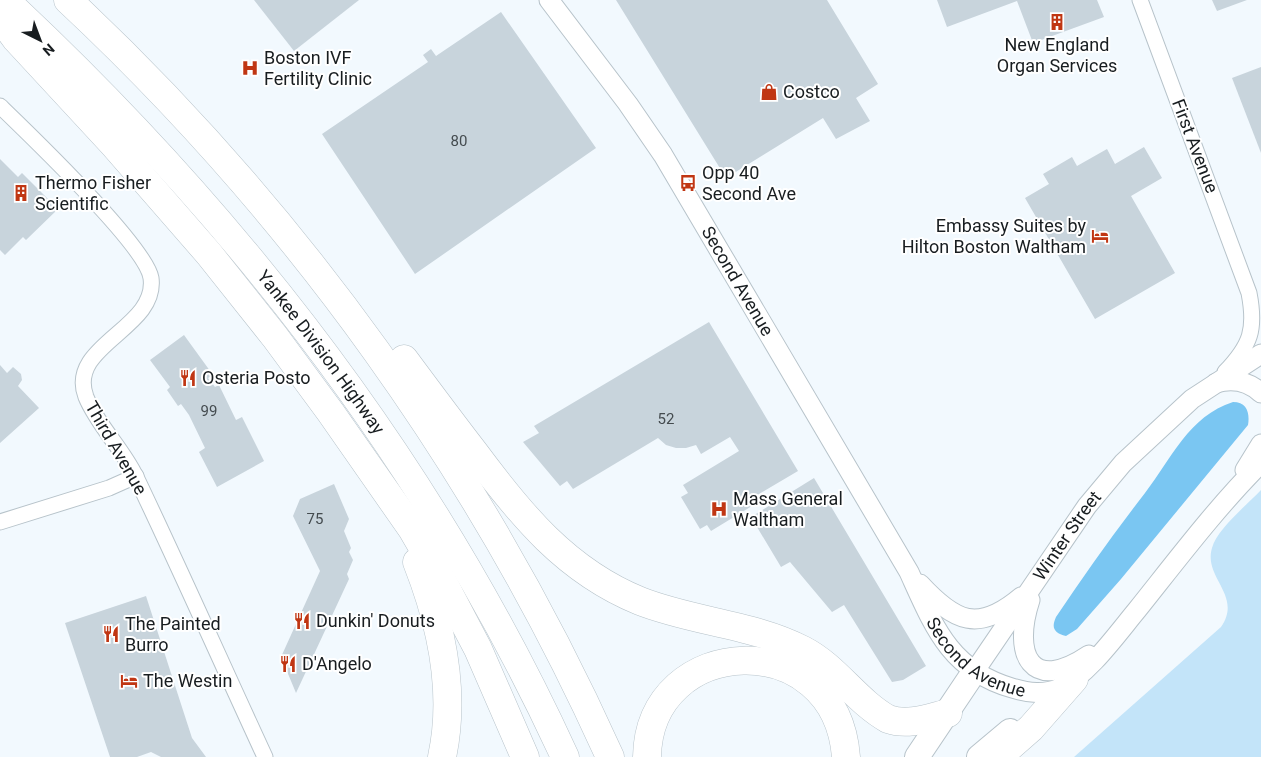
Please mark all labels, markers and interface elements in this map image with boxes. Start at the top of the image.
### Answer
building icon: New England Organ Services [1047,12,1067,32]
north arrow [15,15,65,65]
place label: New England Organ Services [997,34,1117,76]
text: N [40,40,58,59]
place label: Boston IVF Fertility Clinic [264,47,372,89]
hospital icon: Boston IVF Fertility Clinic [240,58,260,78]
place label: Costco [783,81,840,102]
shop icon: Costco [759,82,779,102]
street label: First Avenue [1168,96,1223,196]
house number: 80 [451,132,467,150]
place label: Opp 40 Second Ave [702,162,796,204]
place label: Thermo Fisher Scientific [35,172,151,214]
bus stop icon: Opp 40 Second Ave [678,173,698,193]
building icon: Thermo Fisher Scientific [11,183,31,203]
place label: Embassy Suites by Hilton Boston Waltham [902,215,1086,257]
street label: Second Avenue [697,222,778,339]
hotel icon: Embassy Suites by Hilton Boston Waltham [1090,226,1110,246]
street label: Yankee Division Highway [253,266,390,438]
place label: Osteria Posto [202,367,311,388]
restaurant icon: Osteria Posto [178,368,198,388]
street label: Third Avenue [81,397,152,498]
house number: 99 [201,402,217,420]
house number: 52 [658,410,674,428]
street label: Winter Street [1029,487,1105,584]
place label: Mass General Waltham [733,488,843,530]
hospital icon: Mass General Waltham [709,499,729,519]
house number: 75 [307,510,323,528]
place label: Dunkin' Donuts [316,610,435,631]
restaurant icon: Dunkin' Donuts [292,611,312,631]
place label: The Painted Burro [125,613,221,655]
street label: Second Avenue [922,614,1028,701]
restaurant icon: The Painted Burro [101,624,121,644]
place label: D'Angelo [302,653,372,674]
restaurant icon: D'Angelo [278,654,298,674]
place label: The Westin [143,670,232,691]
hotel icon: The Westin [119,671,139,691]

